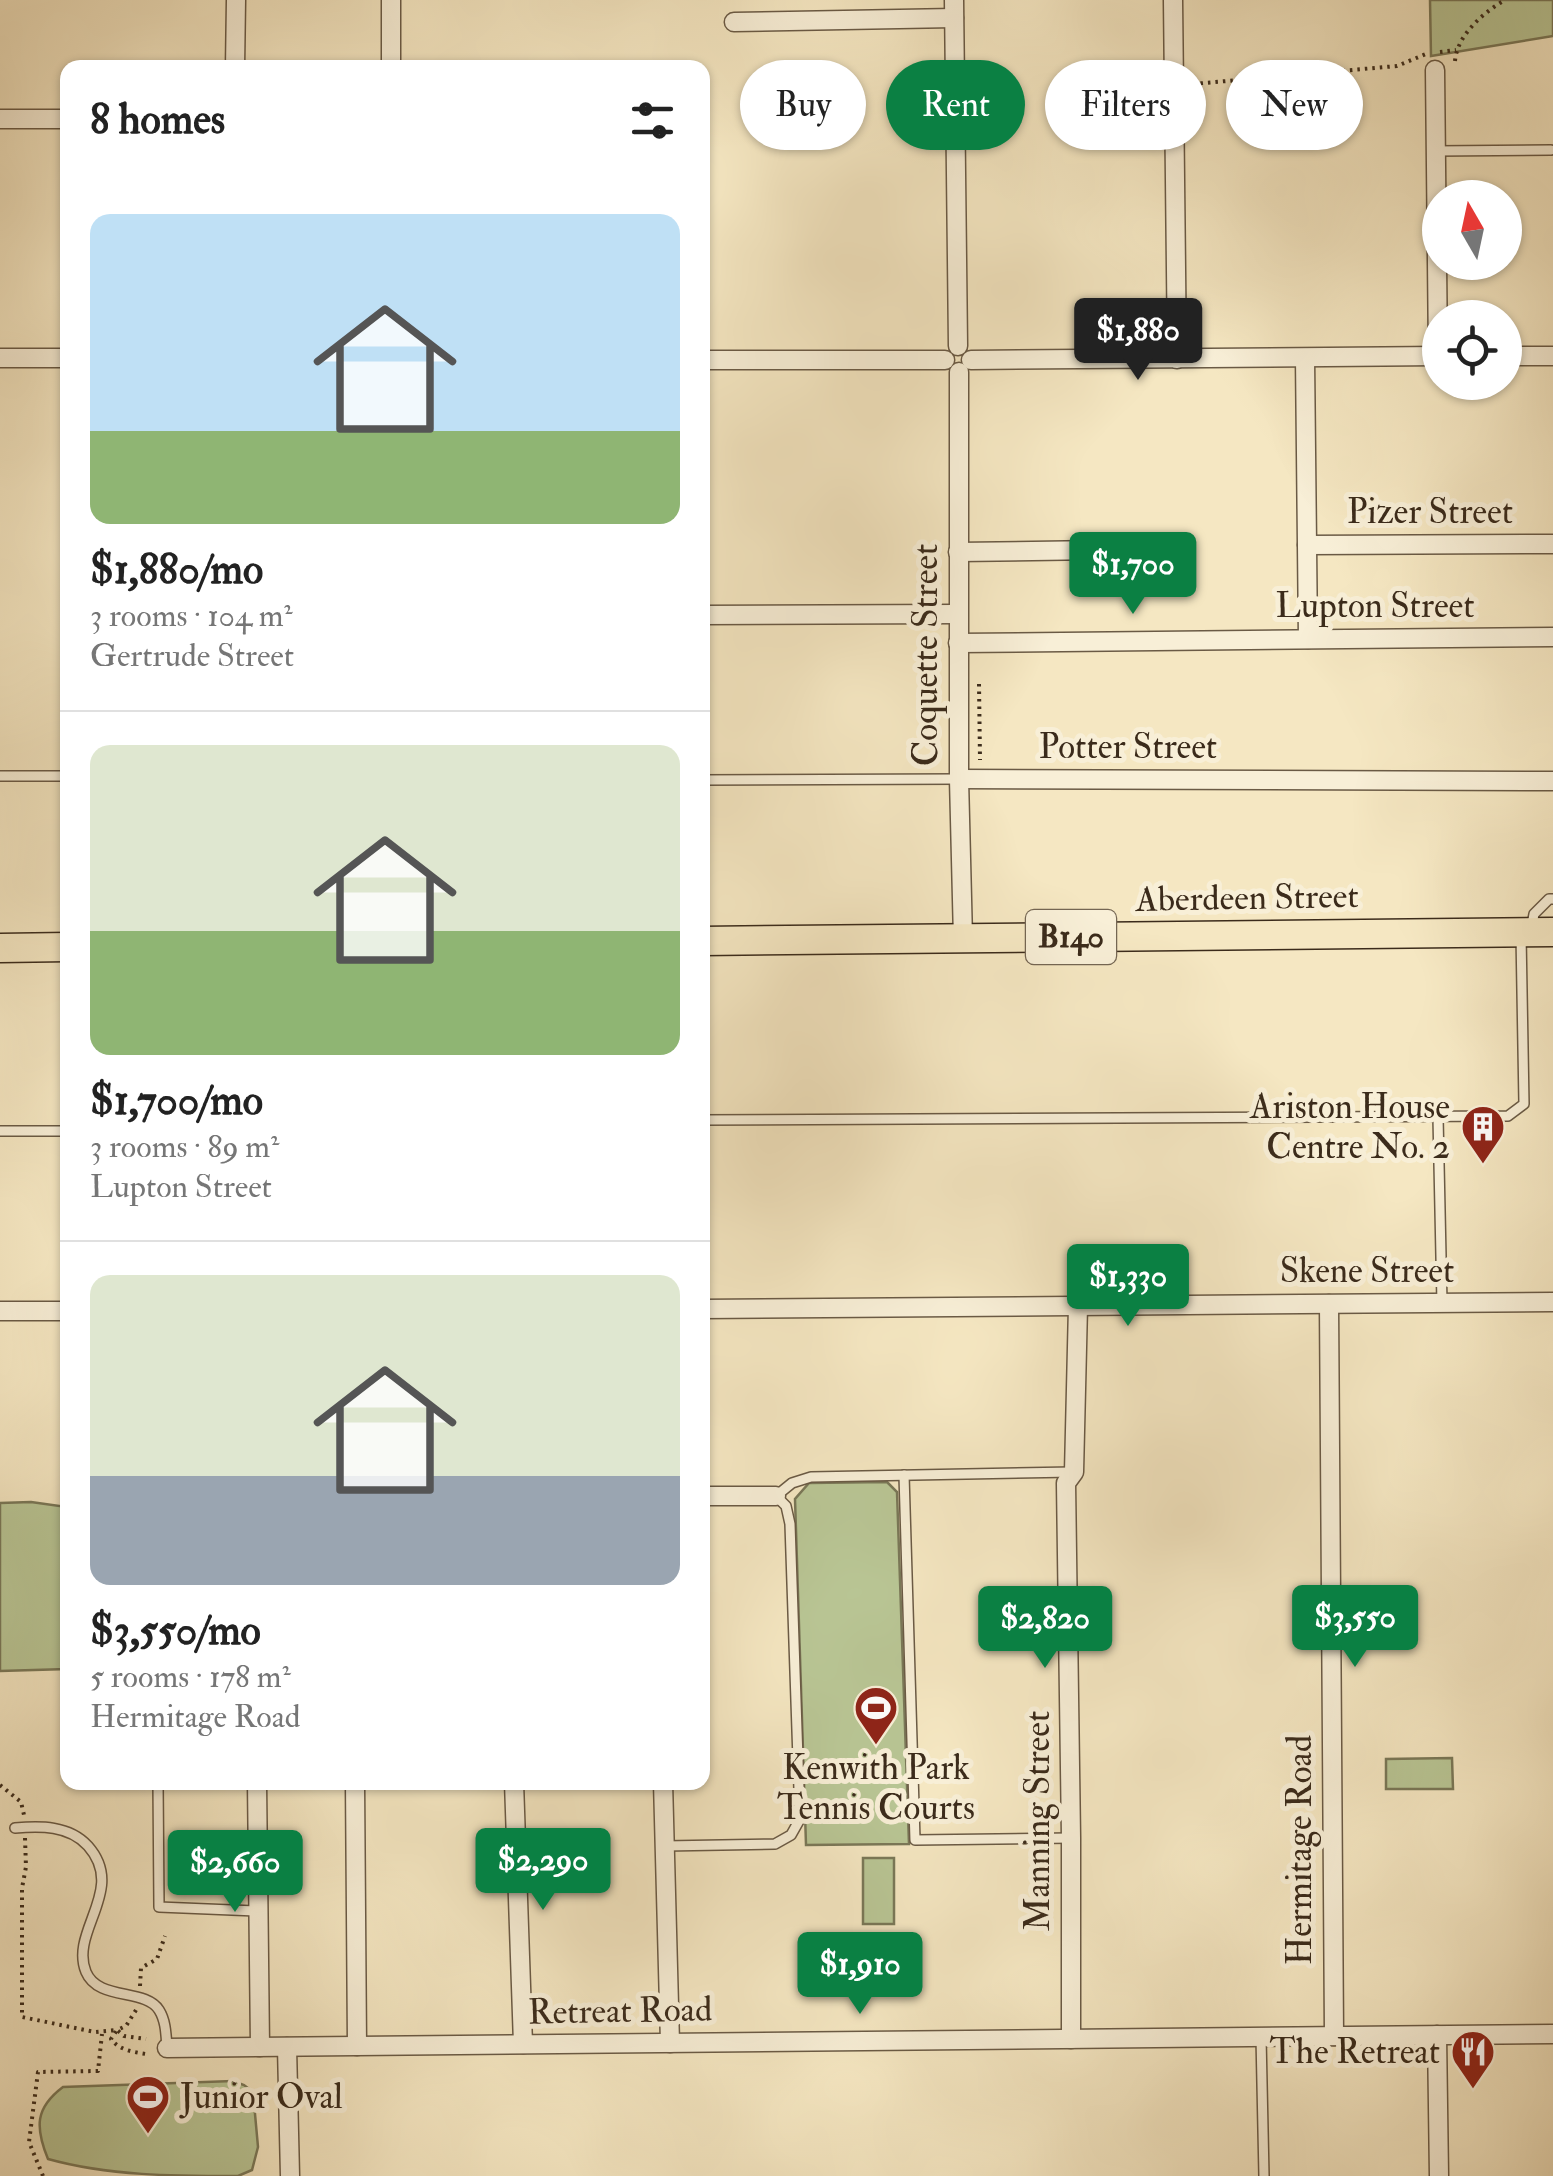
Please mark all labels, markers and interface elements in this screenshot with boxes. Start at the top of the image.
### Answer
chip: Buy [740,60,866,150]
chip: Rent [886,60,1025,150]
chip: Filters [1045,60,1206,150]
chip: New [1226,60,1363,150]
icon: filters [625,93,680,148]
text: 8 homes [90,94,225,146]
north arrow [1422,180,1522,280]
map controls [1422,180,1522,400]
icon: home [295,279,475,459]
pin: $1,880 [1057,298,1219,383]
button: locate [1422,300,1522,400]
text: $1,880 [1096,310,1180,350]
street label: Pizer Street [1347,490,1513,534]
pin: $1,700 [1052,532,1214,617]
text: $1,880/mo [90,544,263,596]
street label: Coquette Street [904,544,948,766]
text: $1,700 [1091,544,1175,584]
street label: Lupton Street [1275,584,1475,628]
text: 3 rooms · 104 m² [90,596,293,636]
text: Gertrude Street [90,636,294,676]
street label: Potter Street [1039,725,1217,769]
icon: home [295,810,475,990]
street label: Aberdeen Street [1134,874,1359,922]
road number: B140 [1026,910,1116,964]
text: $1,700/mo [90,1075,263,1127]
place label: Ariston House Centre No. 2 [1249,1085,1450,1169]
building icon: Ariston House Centre No. 2 [1460,1104,1506,1165]
text: 3 rooms · 89 m² [90,1127,279,1167]
text: Lupton Street [90,1167,272,1207]
pin: $1,330 [1047,1244,1209,1329]
street label: Skene Street [1280,1249,1454,1293]
text: $1,330 [1089,1256,1167,1296]
icon: home [295,1340,475,1520]
pin: $3,550 [1274,1585,1436,1670]
pin: $2,820 [964,1586,1126,1671]
text: $3,550 [1314,1597,1396,1637]
text: $2,820 [1000,1598,1090,1638]
text: $3,550/mo [90,1605,261,1657]
text: 5 rooms · 178 m² [90,1657,291,1697]
sports icon: Kenwith Park Tennis Courts [853,1685,899,1746]
text: Hermitage Road [90,1697,301,1737]
street label: Manning Street [1016,1711,1060,1931]
street label: Hermitage Road [1278,1735,1322,1965]
place label: Kenwith Park Tennis Courts [777,1746,975,1830]
pin: $2,290 [462,1828,624,1913]
pin: $2,660 [154,1830,316,1915]
text: $2,290 [498,1840,588,1880]
text: $2,660 [190,1842,280,1882]
pin: $1,910 [779,1932,941,2017]
text: $1,910 [819,1944,901,1984]
street label: Retreat Road [527,1987,713,2035]
restaurant icon: The Retreat [1450,2029,1496,2090]
place label: The Retreat [1270,2030,1440,2074]
sports icon: Junior Oval [125,2074,171,2135]
place label: Junior Oval [179,2075,343,2119]

